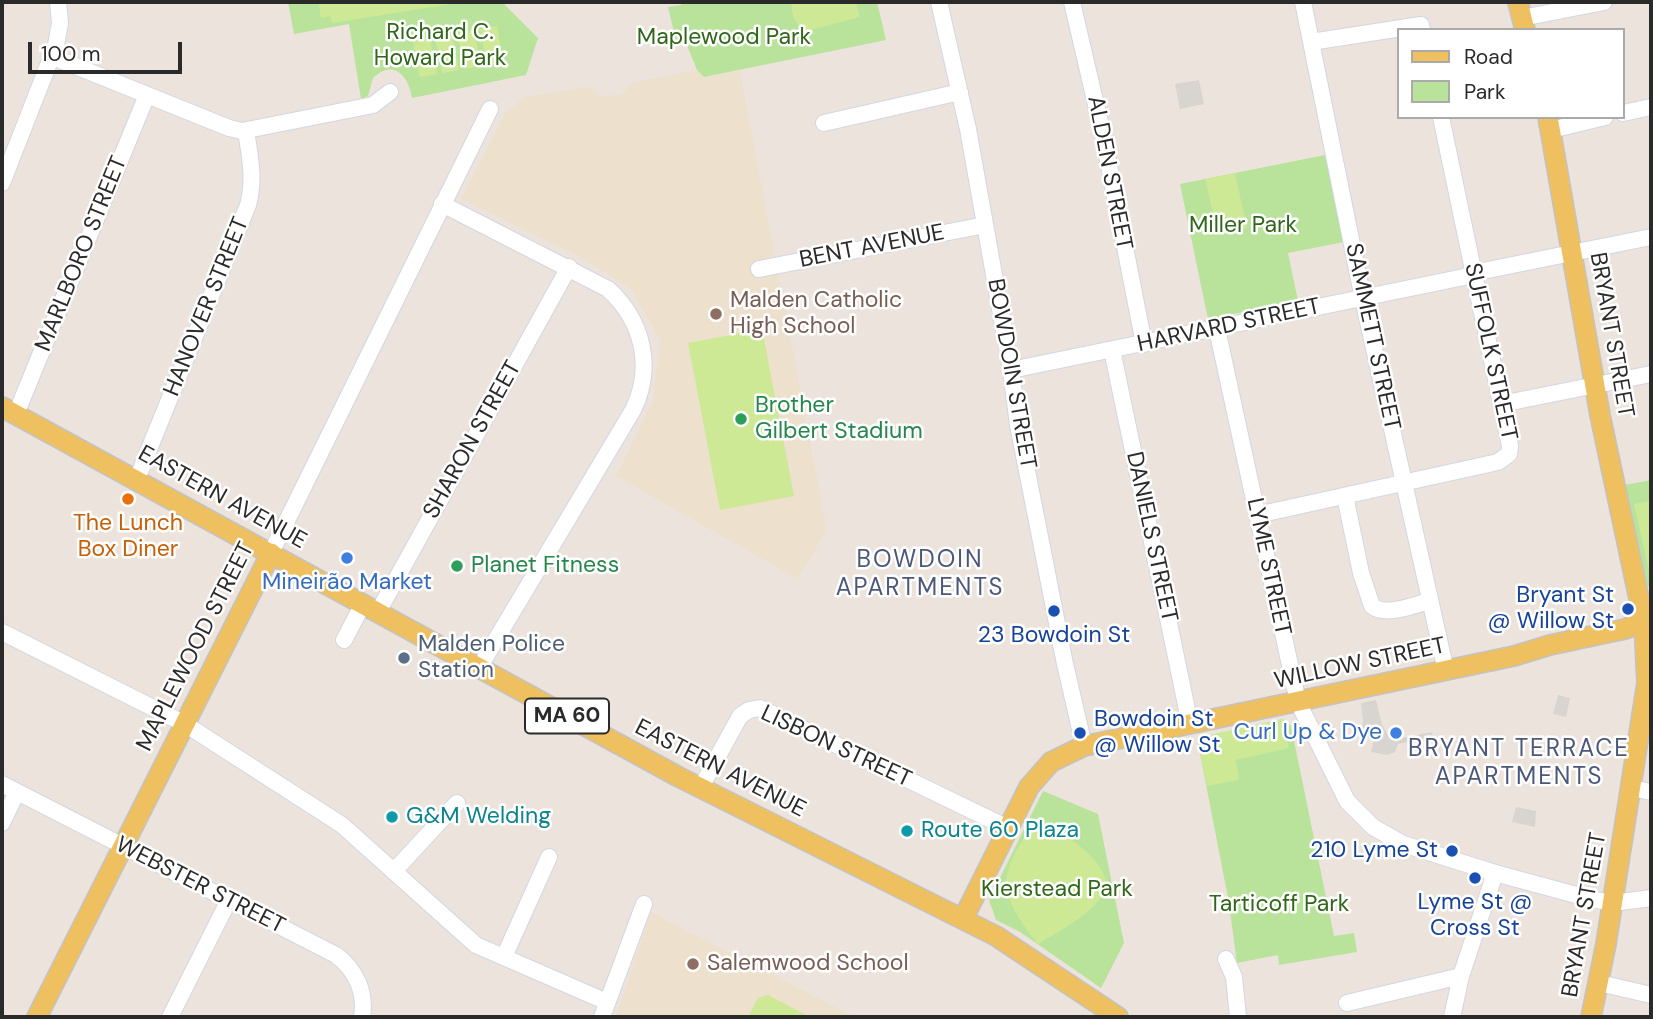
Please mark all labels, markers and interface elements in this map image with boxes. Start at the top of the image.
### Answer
park label: Richard C. Howard Park [374,19,506,73]
park label: Maplewood Park [637,24,811,52]
scale bar [32,28,186,72]
legend [1398,28,1625,119]
text: 100 m [41,40,101,68]
text: Road [1464,43,1513,71]
text: Park [1464,78,1505,106]
street label: ALDEN STREET [1081,93,1137,253]
street label: MARLBORO STREET [30,152,134,356]
park label: Miller Park [1189,212,1297,240]
street label: HANOVER STREET [159,213,255,401]
street label: BENT AVENUE [797,219,947,275]
street label: SAMMETT STREET [1339,241,1405,433]
street label: BRYANT STREET [1583,250,1639,420]
street label: SUFFOLK STREET [1458,261,1522,443]
street label: BOWDOIN STREET [981,277,1041,471]
place label: Malden Catholic High School [730,287,902,341]
street label: HARVARD STREET [1135,293,1323,359]
marker: Malden Catholic High School [708,306,724,322]
street label: SHARON STREET [418,356,528,524]
place label: Brother Gilbert Stadium [755,392,923,446]
marker: Brother Gilbert Stadium [733,411,749,427]
street label: EASTERN AVENUE [133,440,311,556]
street label: DANIELS STREET [1119,449,1183,625]
marker: The Lunch Box Diner [120,491,136,507]
street label: LYME STREET [1240,496,1296,638]
place label: The Lunch Box Diner [73,510,183,564]
street label: MAPLEWOOD STREET [131,538,261,756]
district label: BOWDOIN APARTMENTS [837,547,1003,603]
marker: Mineirão Market [339,550,355,566]
place label: Planet Fitness [471,552,619,580]
marker: Planet Fitness [449,558,465,574]
place label: Mineirão Market [262,569,432,597]
place label: Bryant St @ Willow St [1488,582,1614,636]
marker: Bryant St @ Willow St [1620,601,1636,617]
marker: 23 Bowdoin St [1046,603,1062,619]
place label: 23 Bowdoin St [978,622,1130,650]
place label: Malden Police Station [418,631,565,685]
street label: WILLOW STREET [1272,632,1448,696]
marker: Malden Police Station [396,650,412,666]
road number: MA 60 [525,698,609,734]
street label: LISBON STREET [756,700,916,794]
place label: Bowdoin St @ Willow St [1094,706,1220,760]
street label: EASTERN AVENUE [630,714,810,824]
place label: Curl Up & Dye [1233,719,1382,747]
marker: Bowdoin St @ Willow St [1072,725,1088,741]
marker: Curl Up & Dye [1388,725,1404,741]
district label: BRYANT TERRACE APARTMENTS [1410,736,1628,792]
place label: G&M Welding [406,803,551,831]
marker: G&M Welding [384,809,400,825]
place label: Route 60 Plaza [921,817,1079,845]
marker: Route 60 Plaza [899,823,915,839]
street label: BRYANT STREET [1557,830,1613,1000]
street label: WEBSTER STREET [111,831,289,941]
place label: 210 Lyme St [1310,837,1438,865]
marker: 210 Lyme St [1444,843,1460,859]
marker: Lyme St @ Cross St [1467,870,1483,886]
park label: Kierstead Park [981,876,1133,904]
place label: Lyme St @ Cross St [1418,889,1532,943]
park label: Tarticoff Park [1209,891,1349,919]
place label: Salemwood School [707,950,909,978]
marker: Salemwood School [685,956,701,972]

